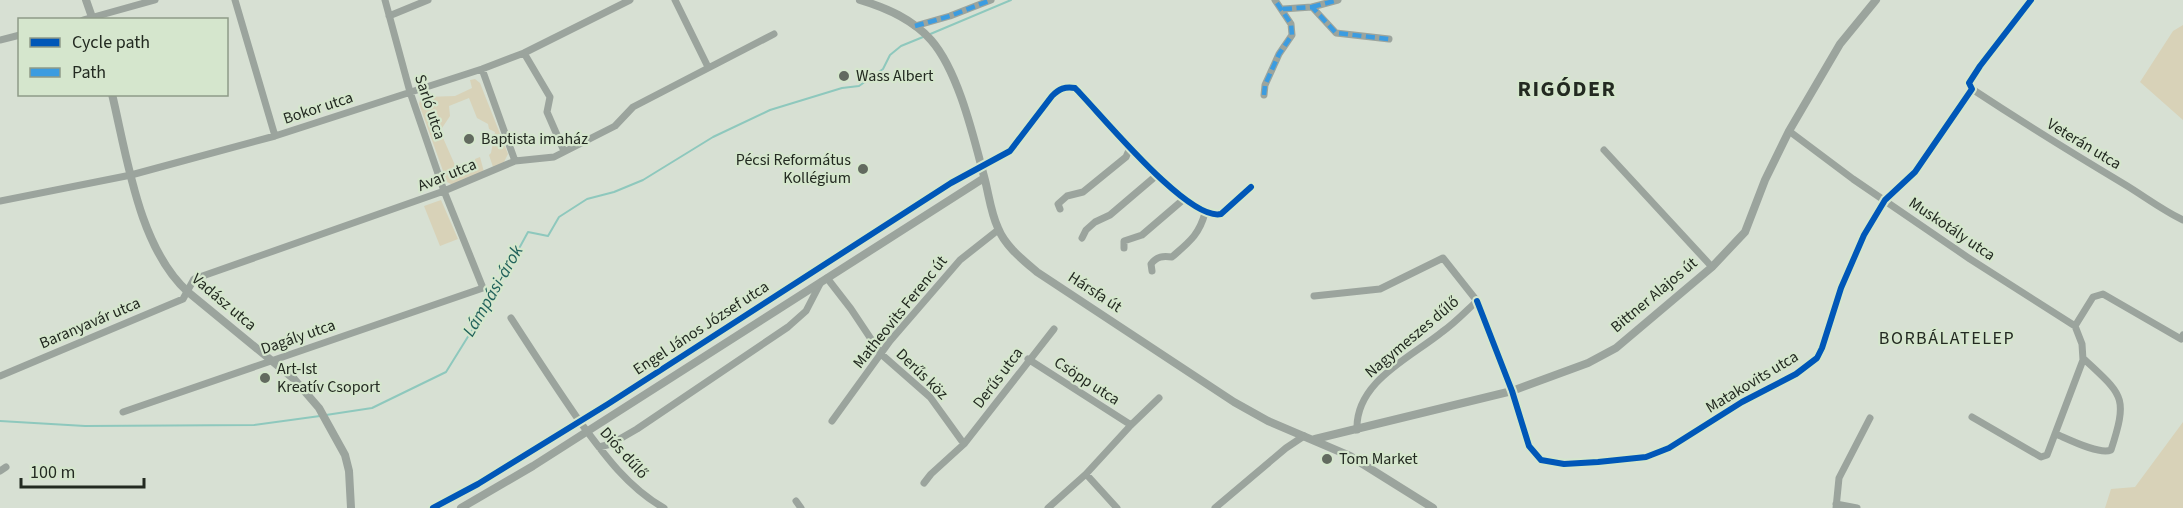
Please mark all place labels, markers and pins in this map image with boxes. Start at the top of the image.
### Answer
place label: Wass Albert [856,65,934,87]
marker: Wass Albert [837,69,851,83]
place label: Baptista imaház [481,128,588,150]
marker: Baptista imaház [462,132,476,146]
place label: Pécsi Református Kollégium [736,149,851,189]
marker: Pécsi Református Kollégium [856,162,870,176]
place label: Art-Ist Kreatív Csoport [277,358,381,398]
marker: Art-Ist Kreatív Csoport [258,371,272,385]
place label: Tom Market [1339,448,1418,470]
marker: Tom Market [1320,452,1334,466]

